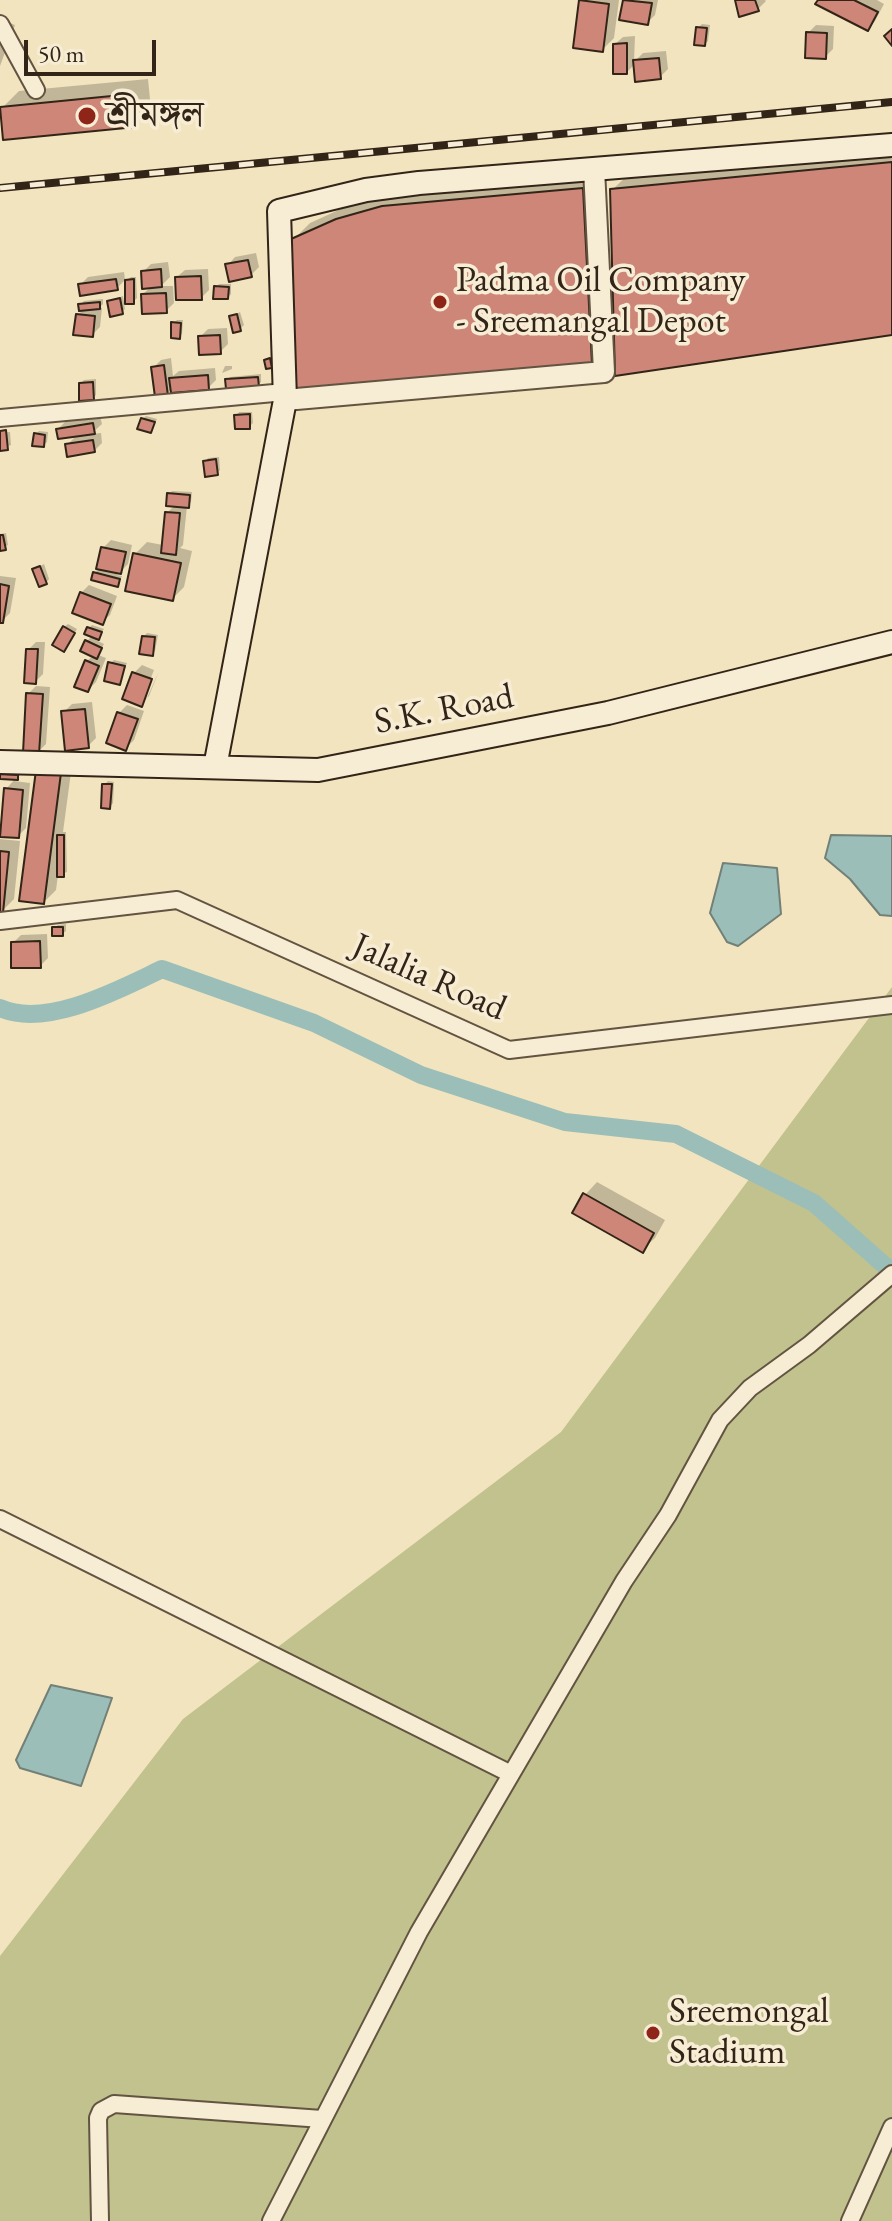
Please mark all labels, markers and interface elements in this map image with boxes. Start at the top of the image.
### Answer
scale bar [28,24,160,74]
text: 50 m [38,38,85,69]
place label: শ্রীমঙ্গল [105,94,204,138]
marker: শ্রীমঙ্গল [76,105,98,127]
place label: Padma Oil Company - Sreemangal Depot [456,259,745,344]
marker: Padma Oil Company - Sreemangal Depot [431,293,449,311]
street label: S.K. Road [371,675,517,745]
street label: Jalalia Road [345,925,513,1031]
place label: Sreemongal Stadium [669,1990,829,2075]
marker: Sreemongal Stadium [644,2024,662,2042]

